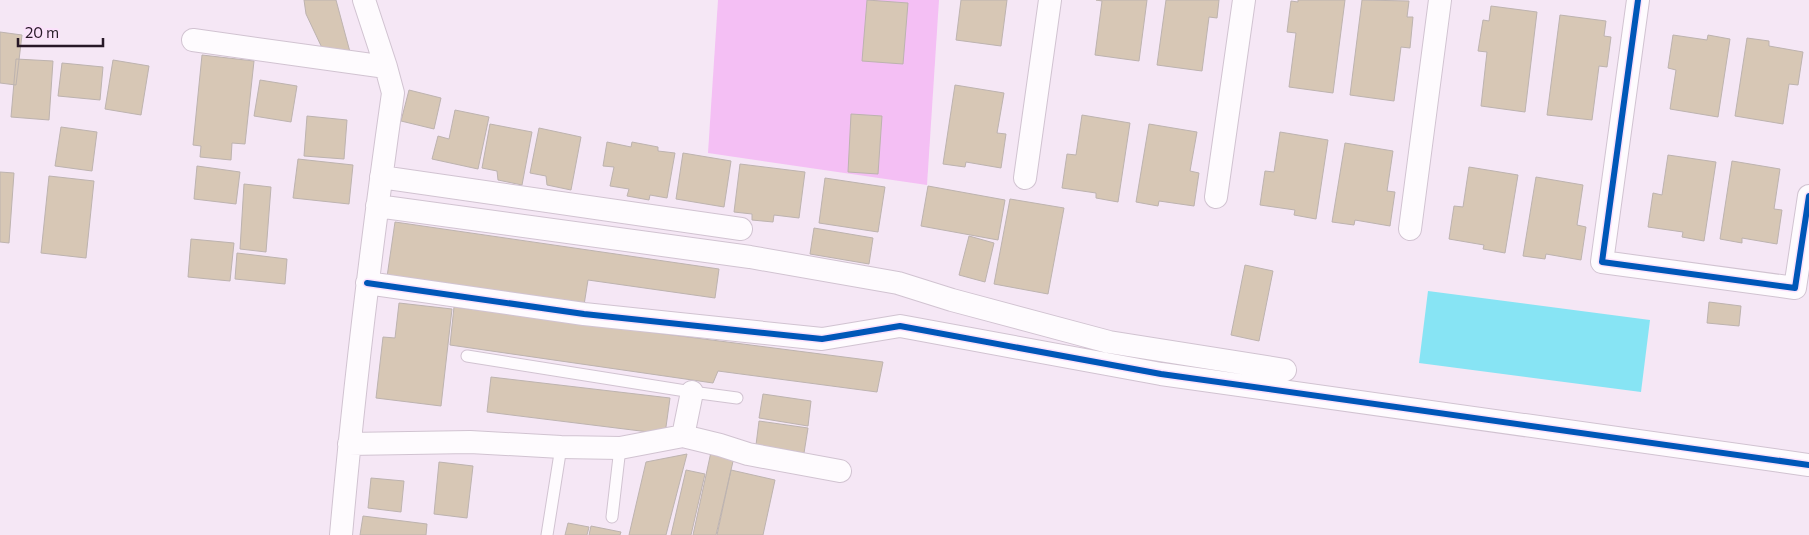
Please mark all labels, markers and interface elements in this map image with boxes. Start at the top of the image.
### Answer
scale bar [18,15,102,47]
text: 20 m [25,23,59,41]

